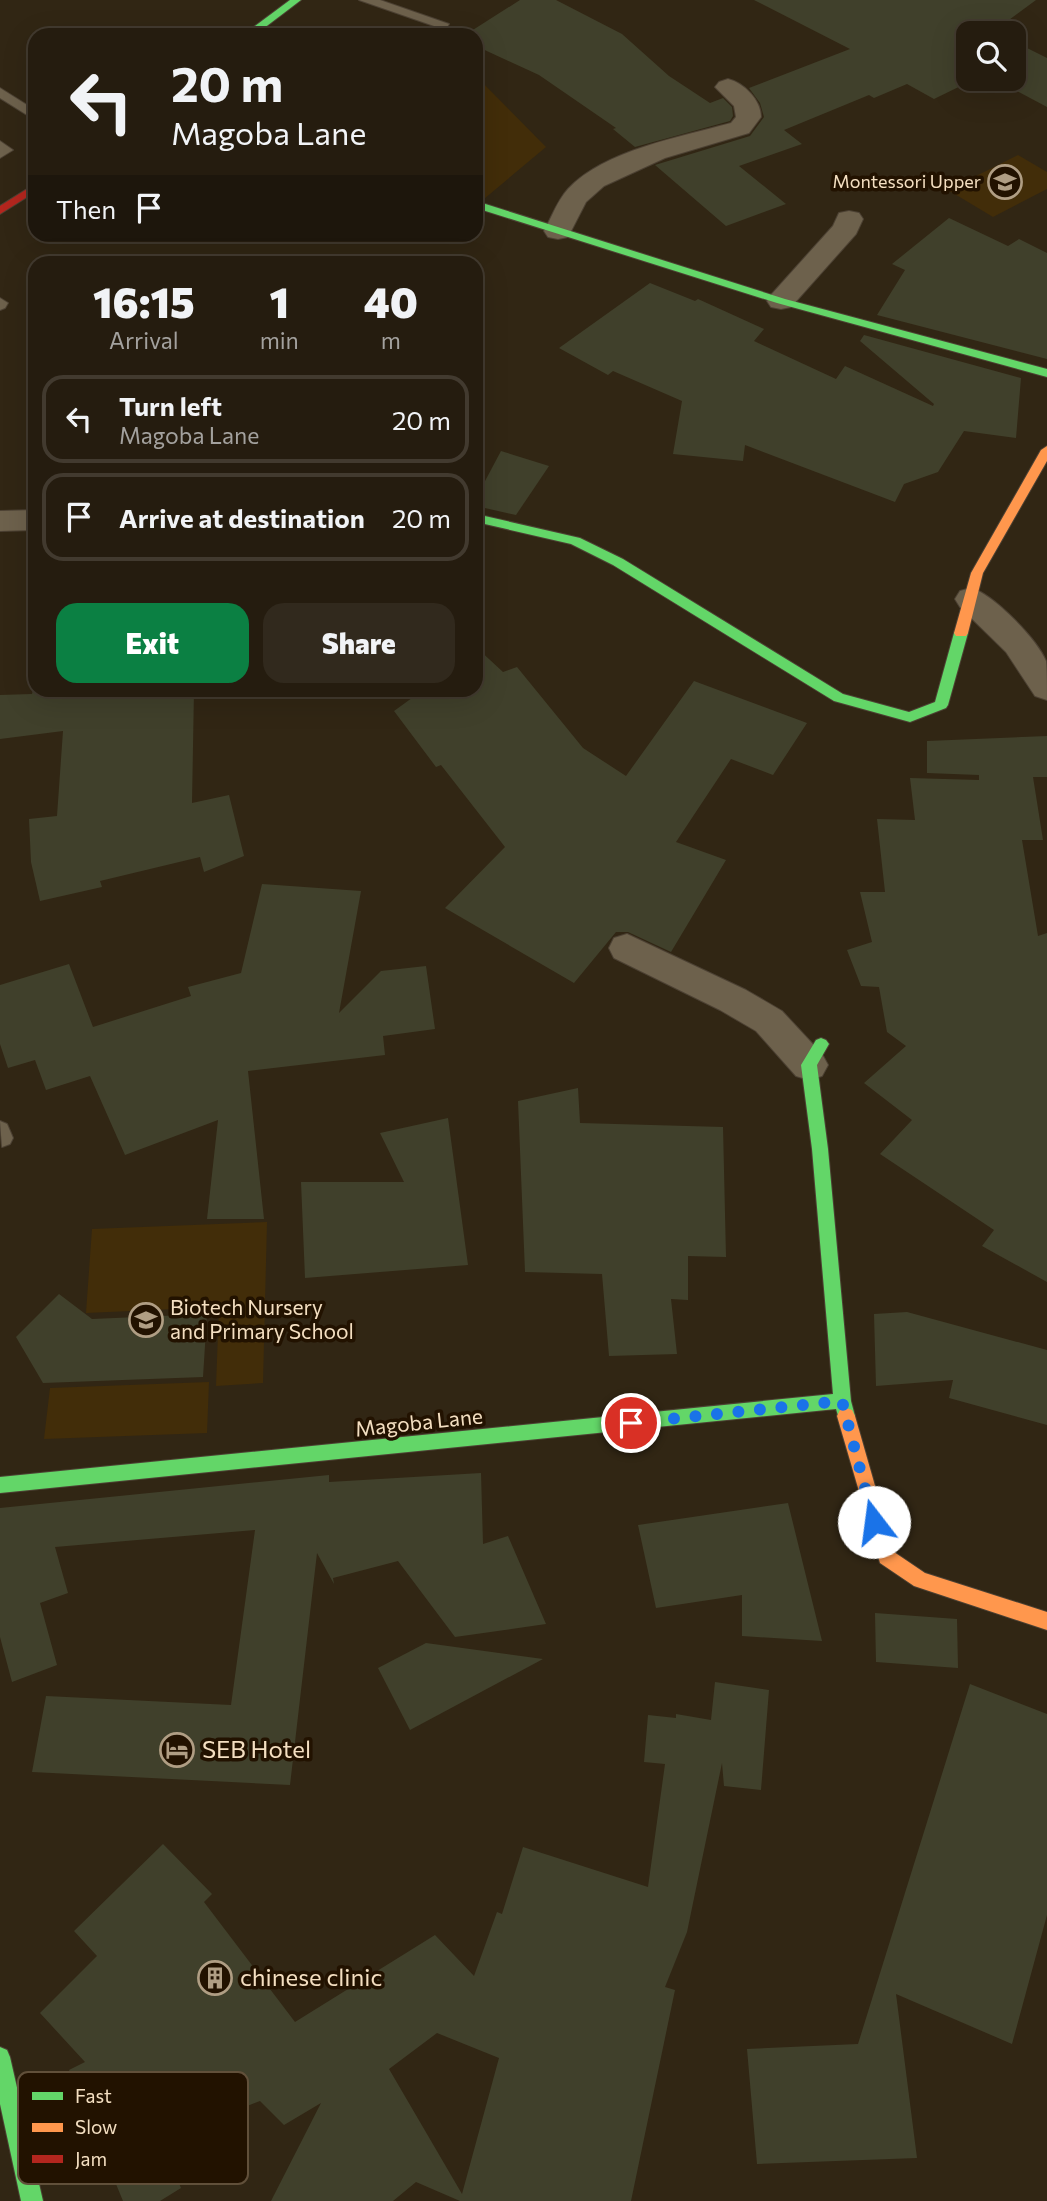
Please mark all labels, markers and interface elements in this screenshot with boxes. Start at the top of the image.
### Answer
map controls [956,21,1026,91]
button: search [956,21,1026,91]
text: 20 m [171,52,283,112]
icon: left [56,56,147,147]
text: Magoba Lane [171,112,366,152]
school or university icon: Montessori Upper [986,163,1024,201]
place label: Montessori Upper [832,170,981,192]
icon: arrive [130,189,168,227]
text: Then [56,193,116,224]
text: 16:15 [93,275,195,327]
text: 1 [269,275,289,327]
text: 40 [364,275,418,327]
text: Arrival [109,326,179,354]
text: min [260,326,299,354]
text: m [381,326,401,354]
text: Turn left [119,390,222,421]
icon: left [60,400,98,438]
text: 20 m [392,404,451,435]
text: Magoba Lane [119,421,259,449]
icon: arrive [60,498,98,536]
text: Arrive at destination [119,502,365,533]
text: 20 m [392,502,451,533]
button: Exit [56,603,249,683]
button: Share [263,603,455,683]
place label: Biotech Nursery and Primary School [170,1294,354,1343]
school or university icon: Biotech Nursery and Primary School [127,1301,165,1339]
pin [601,1393,661,1453]
street label: Magoba Lane [354,1402,484,1441]
icon: arrive [612,1404,650,1442]
position arrow [837,1485,911,1559]
hotel icon: SEB Hotel [158,1731,196,1769]
place label: SEB Hotel [202,1734,311,1763]
building icon: chinese clinic [196,1959,234,1997]
place label: chinese clinic [240,1962,382,1991]
legend [18,2072,248,2184]
text: Fast [75,2084,112,2107]
text: Slow [75,2115,117,2138]
text: Jam [75,2147,107,2170]

